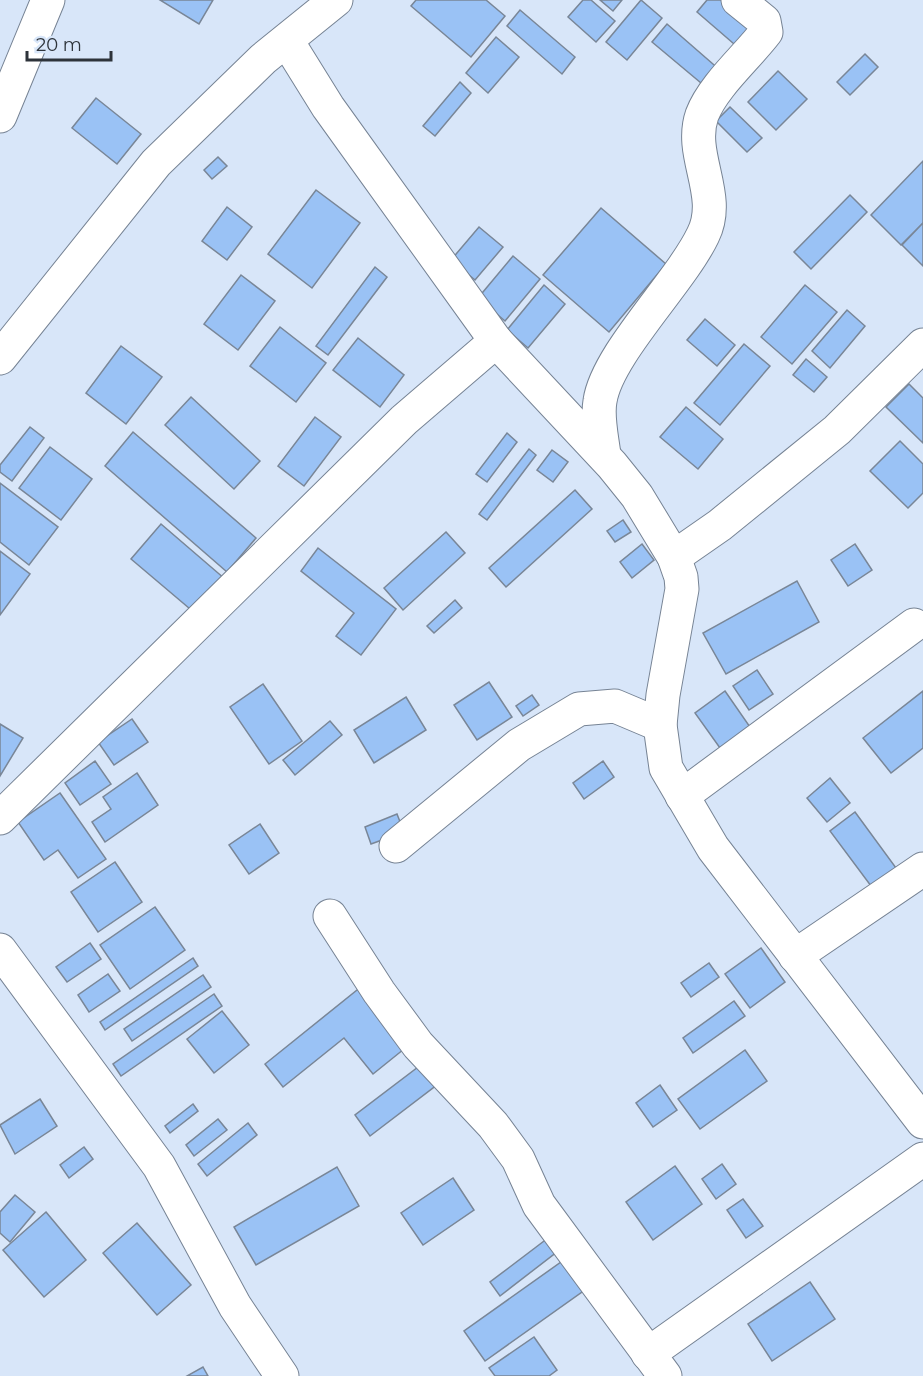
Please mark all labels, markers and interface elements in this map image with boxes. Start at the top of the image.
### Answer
scale bar [27,24,111,62]
text: 20 m [36,34,82,56]

